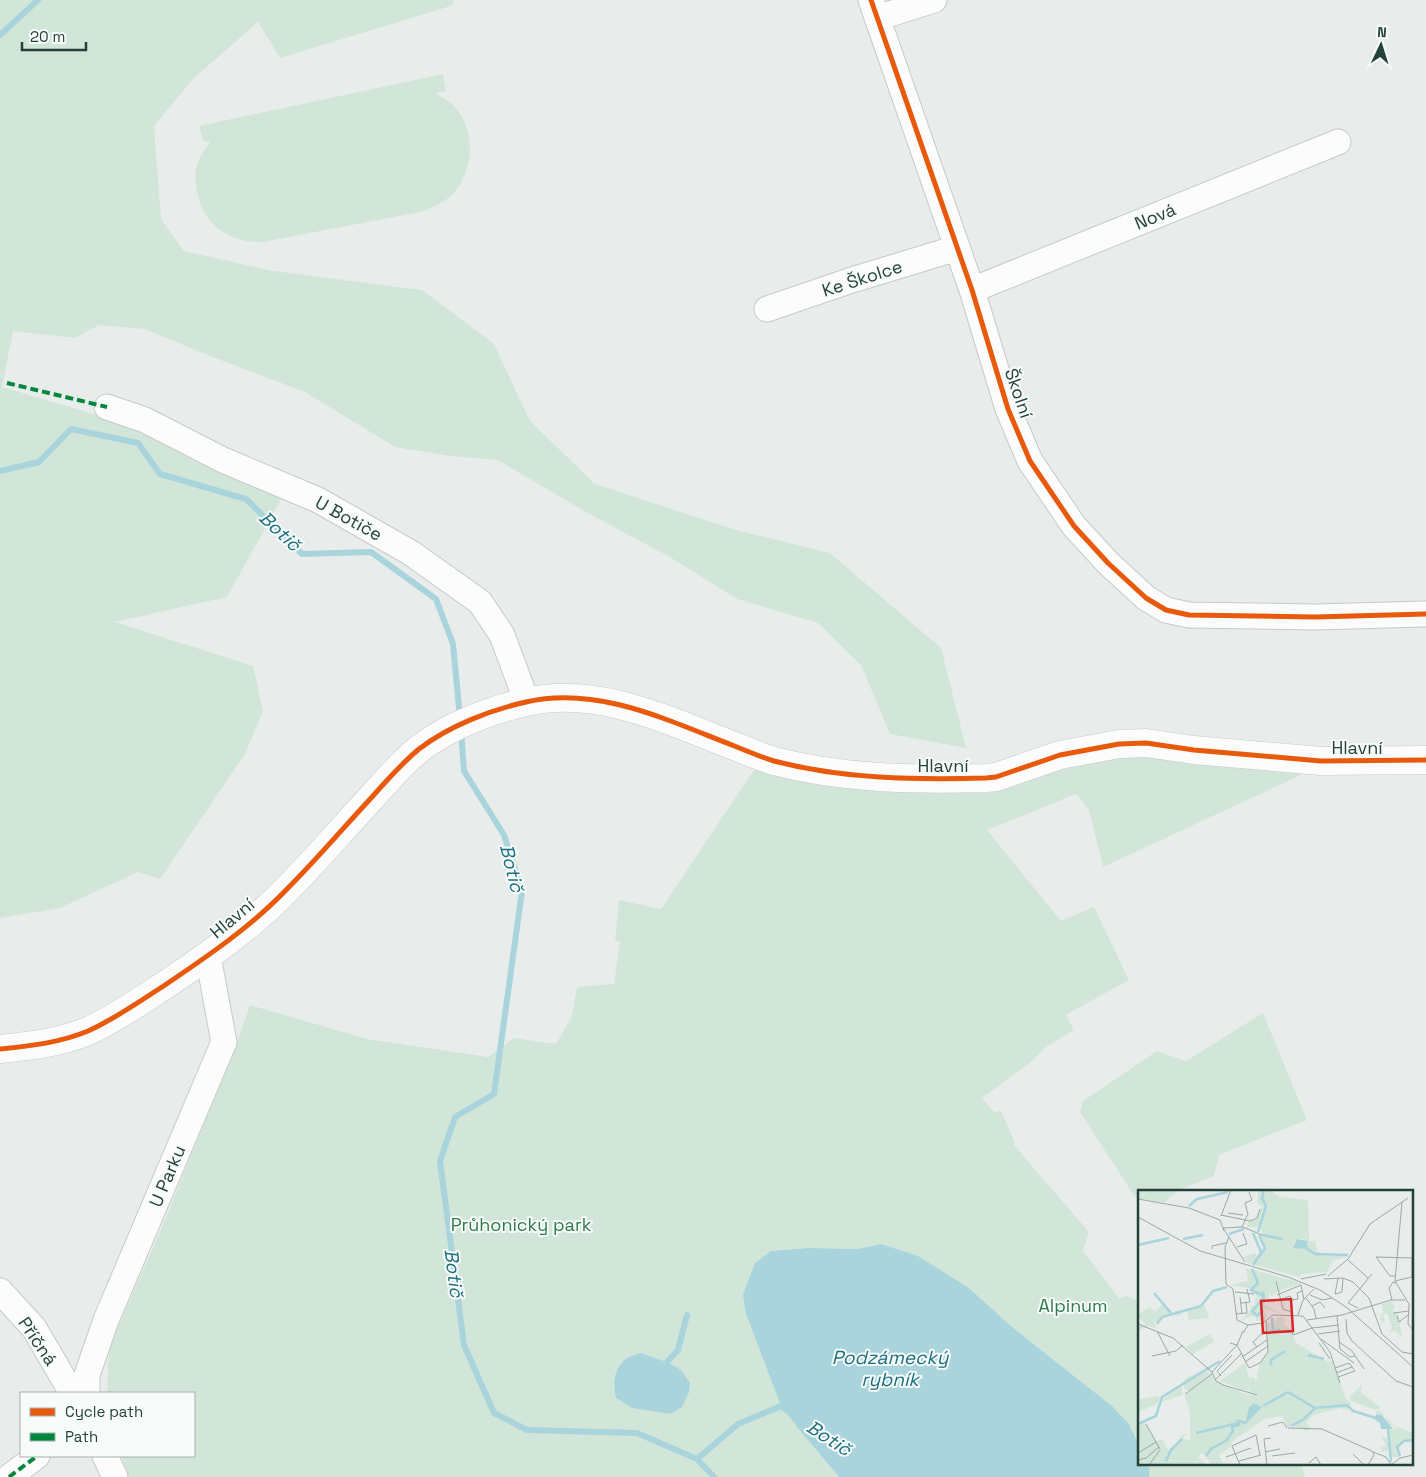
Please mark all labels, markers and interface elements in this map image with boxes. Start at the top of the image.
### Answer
scale bar [22,20,86,52]
north arrow [1356,20,1406,70]
text: N [1377,23,1387,41]
text: 20 m [30,27,65,46]
street label: Nová [1131,197,1179,235]
street label: Ke Školce [819,254,905,302]
street label: Školní [1000,365,1038,422]
street label: U Botiče [311,490,387,546]
water label: Botič [254,505,308,558]
street label: Hlavní [1331,736,1383,759]
street label: Hlavní [917,754,969,777]
water label: Botič [494,841,530,896]
street label: Hlavní [205,892,259,943]
street label: U Parku [144,1142,190,1210]
inset map [1138,1190,1414,1464]
park label: Průhonický park [451,1213,592,1236]
water label: Botič [439,1247,470,1300]
park label: Alpinum [1038,1294,1108,1317]
street label: Příčná [13,1312,63,1370]
water label: Podzámecký rybník [832,1345,950,1392]
legend [20,1392,195,1457]
text: Cycle path [65,1402,143,1421]
water label: Botič [802,1414,858,1463]
text: Path [65,1427,98,1446]

